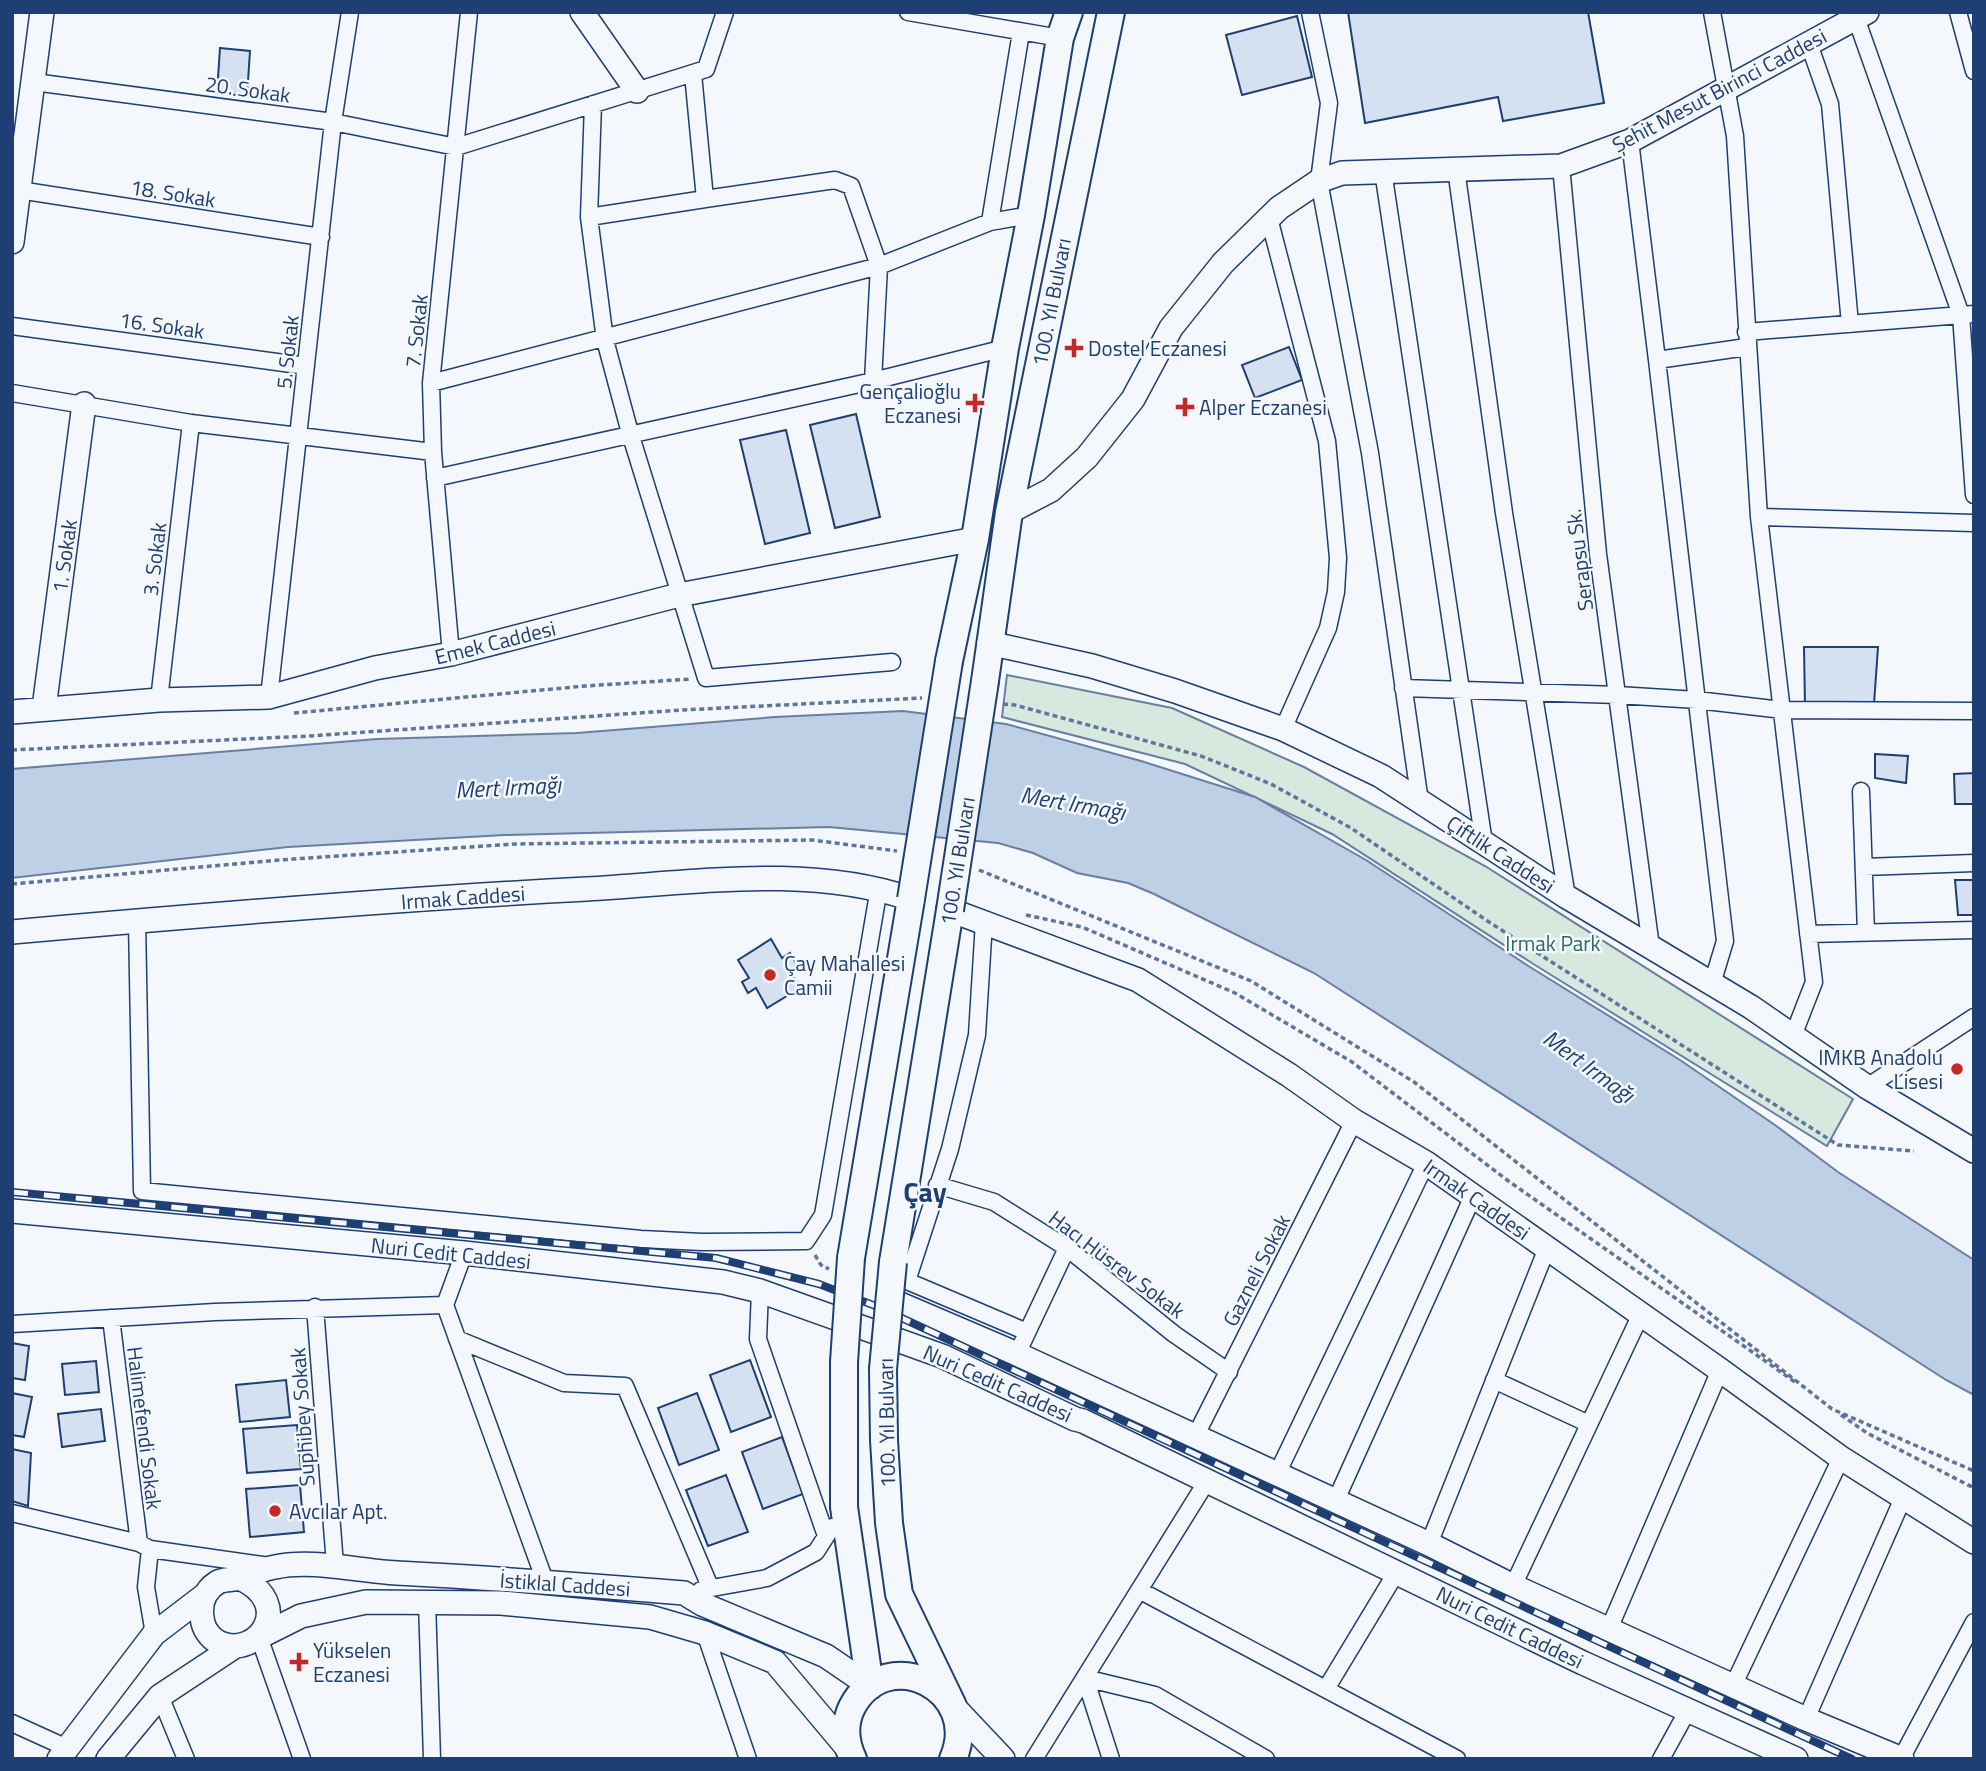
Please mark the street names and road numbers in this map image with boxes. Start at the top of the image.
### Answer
street label: Şehit Mesut Birinci Caddesi [1606,20,1832,160]
street label: 20. Sokak [203,67,293,111]
street label: 18. Sokak [128,170,218,216]
street label: 100. Yıl Bulvarı [1023,235,1079,369]
street label: 7. Sokak [396,293,436,369]
street label: 16. Sokak [117,303,207,347]
street label: 5. Sokak [267,314,307,390]
street label: Serapsu Sk. [1557,507,1601,613]
street label: 1. Sokak [43,517,85,595]
street label: 3. Sokak [134,520,174,598]
street label: Emek Caddesi [431,612,559,672]
street label: 100. Yıl Bulvarı [931,794,983,928]
street label: Çiftlik Caddesi [1440,807,1562,901]
street label: Irmak Caddesi [400,877,526,917]
street label: Irmak Caddesi [1417,1150,1537,1248]
street label: Hacı Hüsrev Sokak [1042,1202,1192,1326]
street label: Gazneli Sokak [1214,1208,1298,1332]
street label: Nuri Cedit Caddesi [370,1229,532,1277]
street label: Nuri Cedit Caddesi [918,1336,1078,1430]
street label: Halimefendi Sokak [119,1344,171,1512]
street label: Suphibey Sokak [281,1347,323,1487]
street label: 100. Yıl Bulvarı [869,1358,903,1488]
street label: İstiklal Caddesi [499,1563,631,1605]
street label: Nuri Cedit Caddesi [1431,1577,1589,1677]

